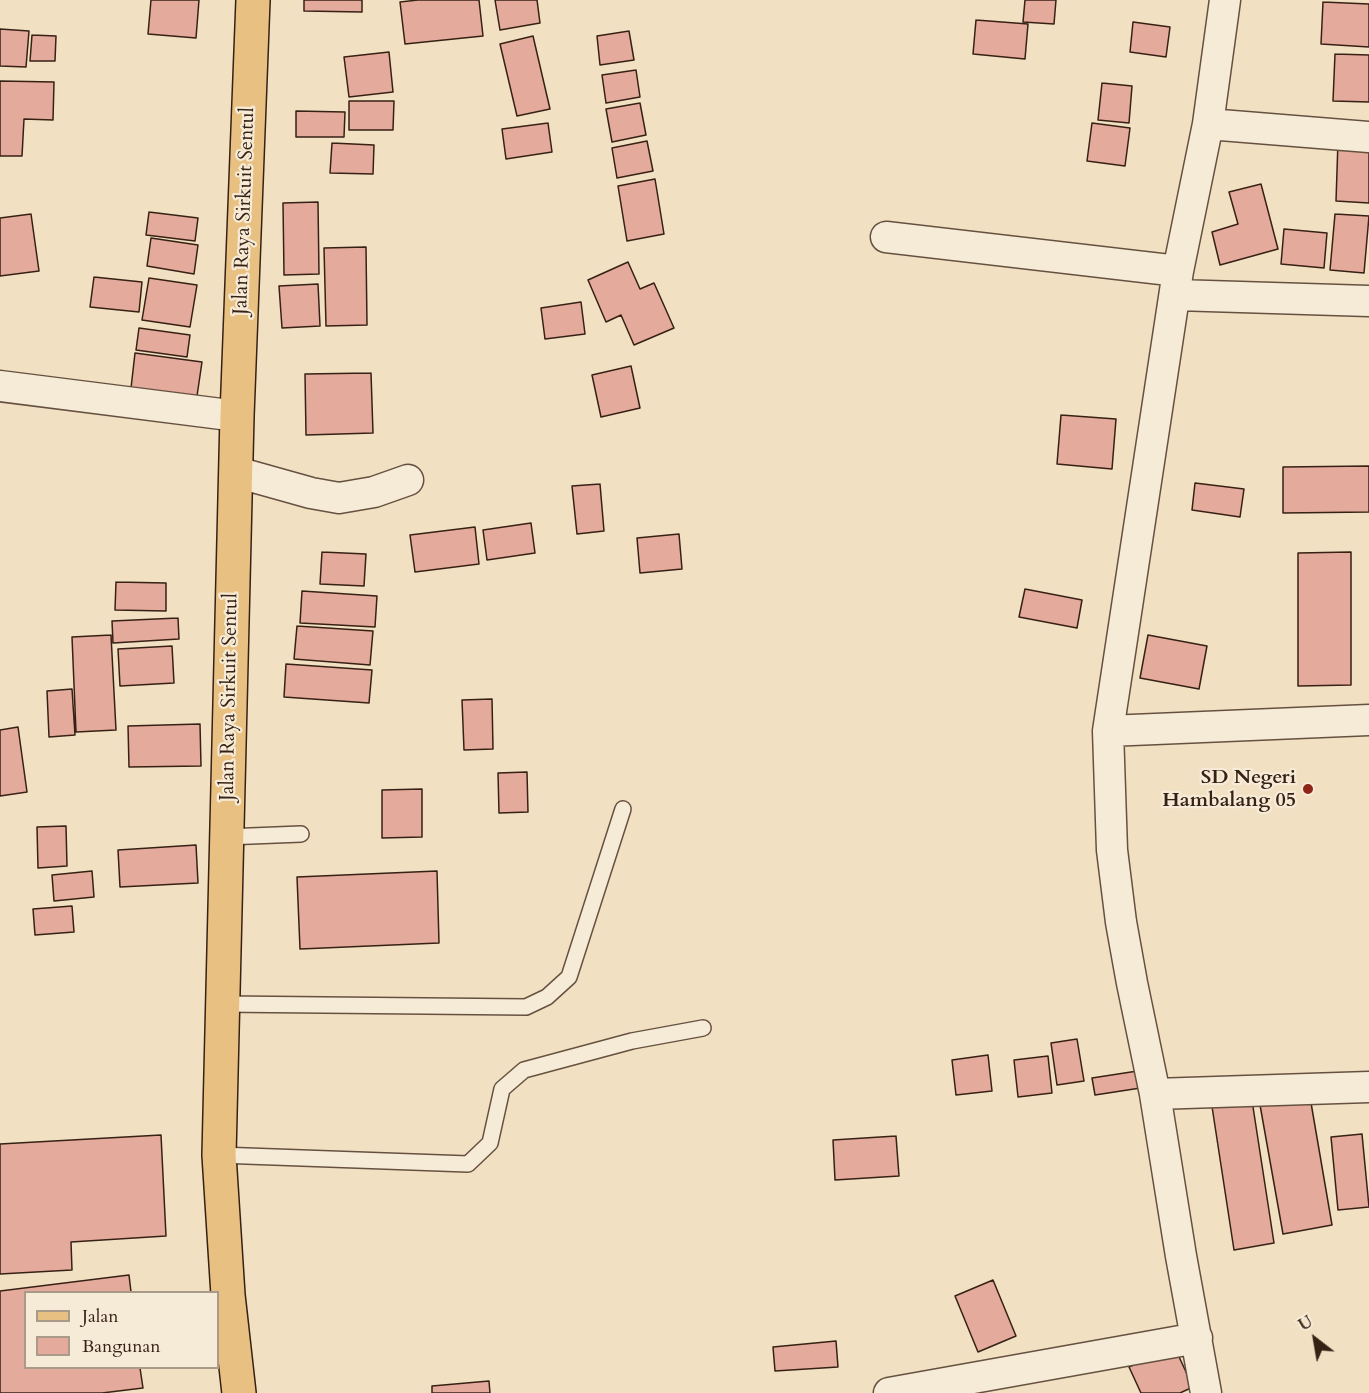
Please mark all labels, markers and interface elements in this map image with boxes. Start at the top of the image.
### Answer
street label: Jalan Raya Sirkuit Sentul [229,107,261,315]
street label: Jalan Raya Sirkuit Sentul [216,593,244,801]
place label: SD Negeri Hambalang 05 [1162,766,1296,813]
marker: SD Negeri Hambalang 05 [1301,782,1315,796]
legend [24,1291,219,1369]
text: Jalan [82,1304,118,1329]
north arrow [1285,1309,1345,1369]
text: U [1294,1311,1317,1336]
text: Bangunan [82,1334,160,1359]

